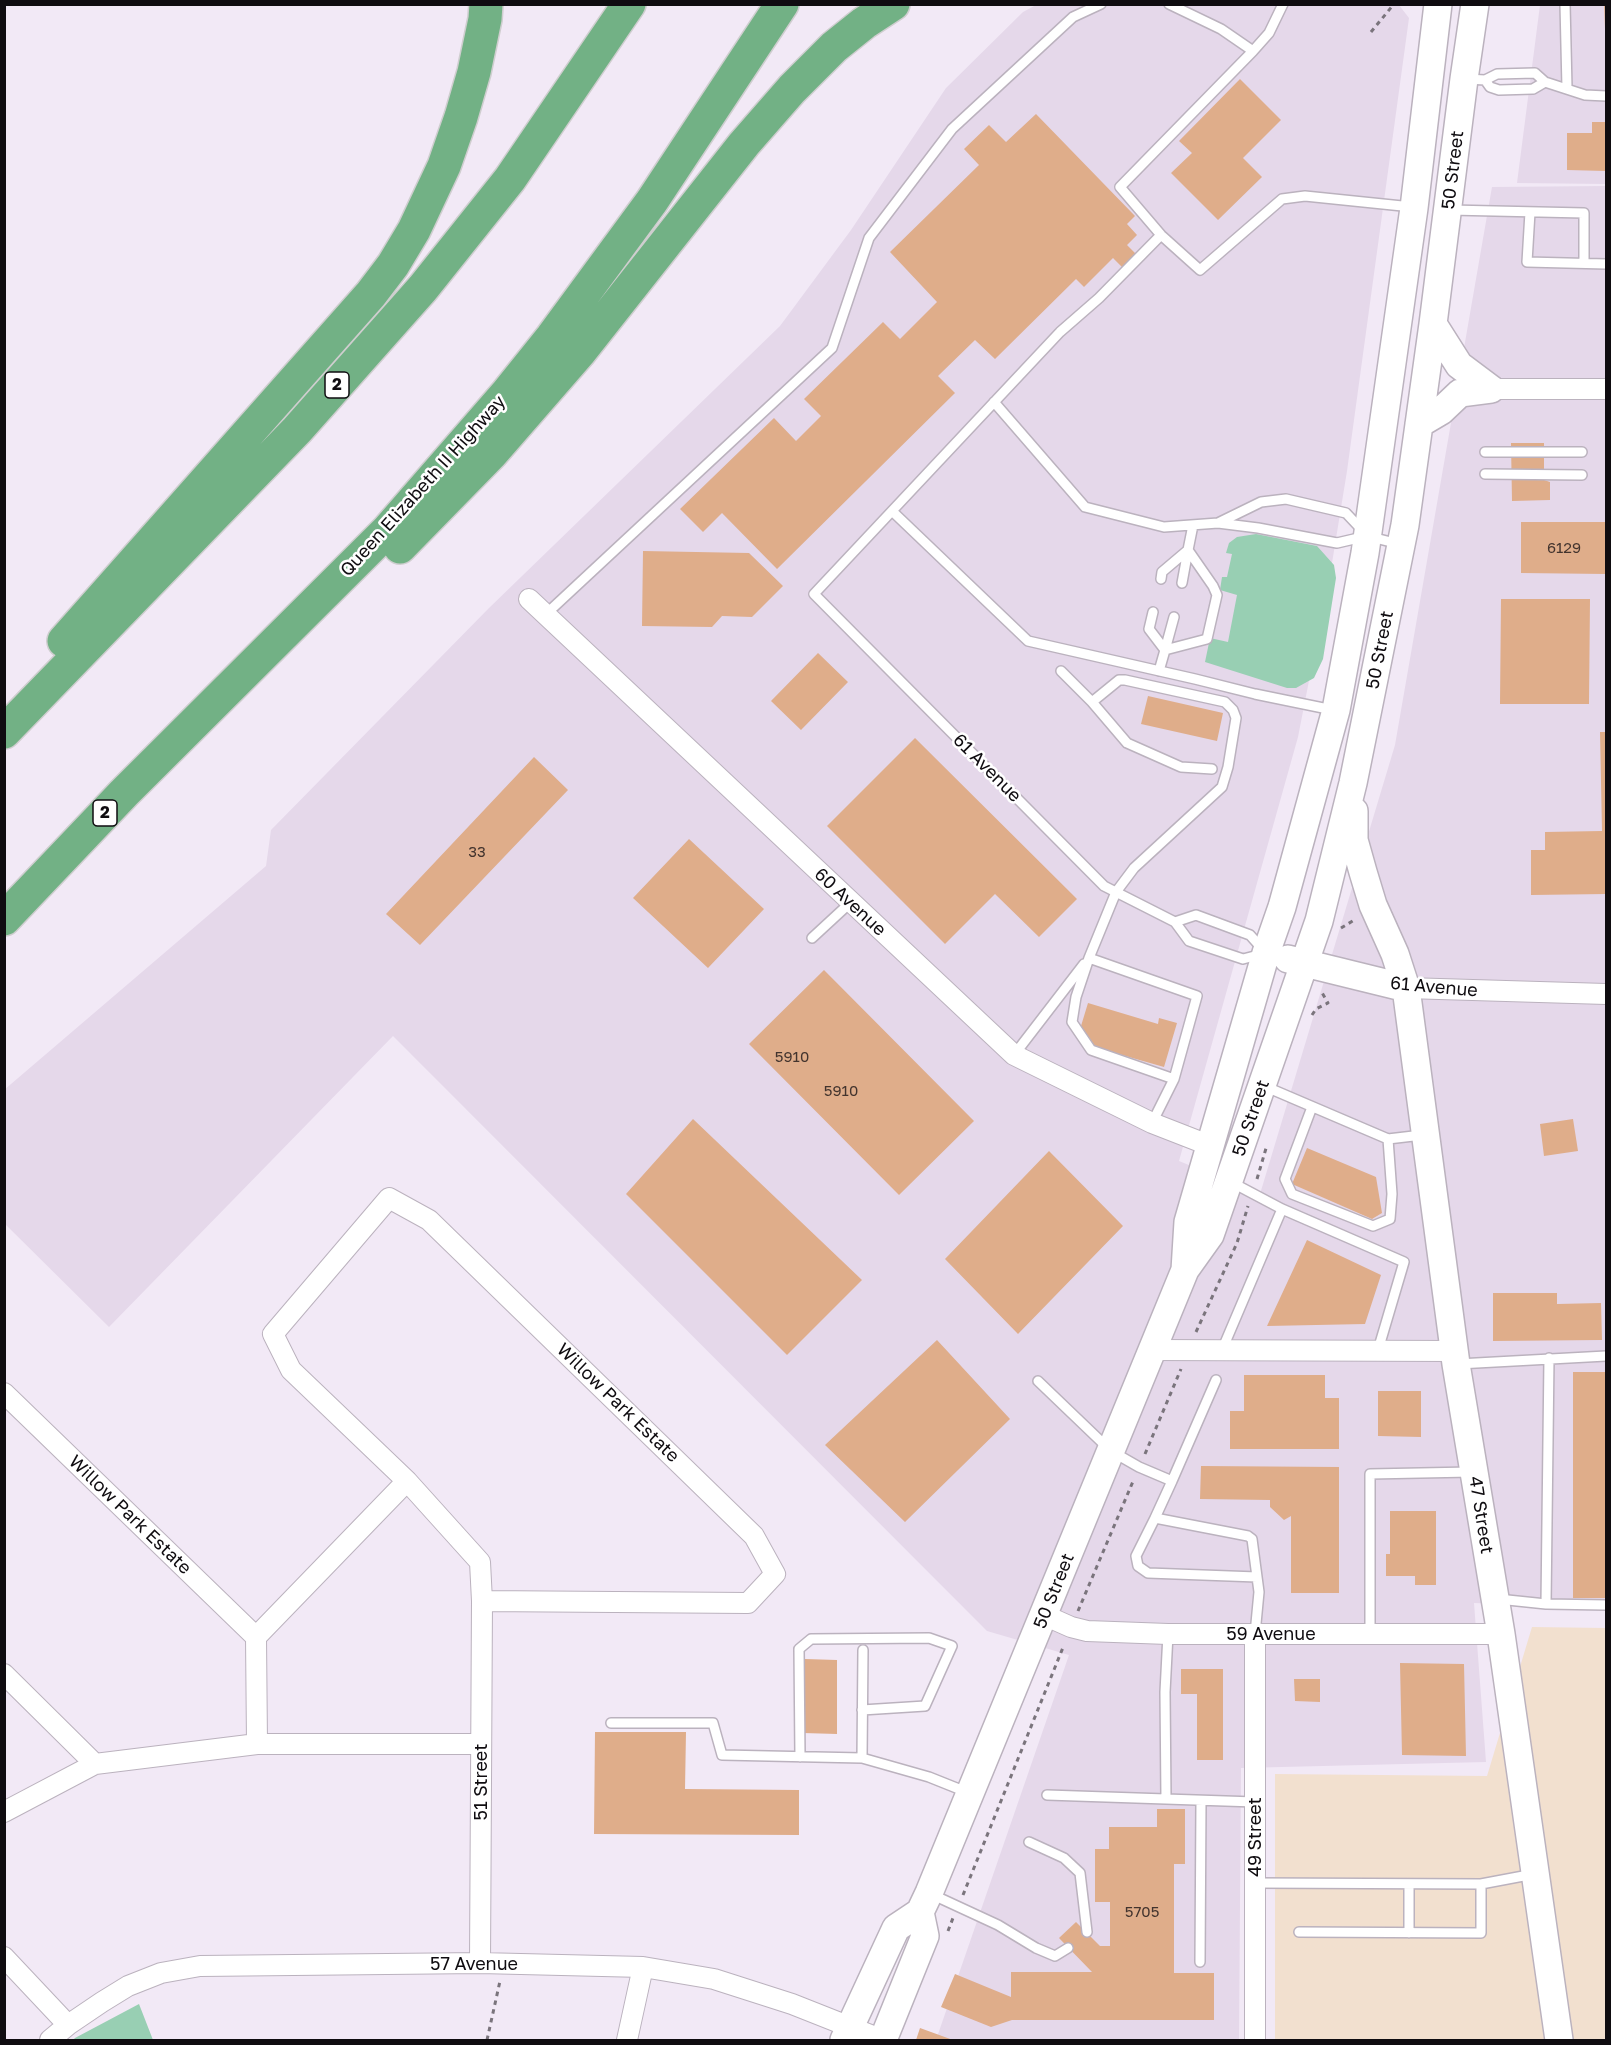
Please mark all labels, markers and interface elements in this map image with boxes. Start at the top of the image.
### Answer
street label: 50 Street [1437,129,1469,211]
road number: 2 [325,372,349,398]
street label: Queen Elizabeth II Highway [336,391,510,581]
house number: 6129 [1547,539,1581,557]
street label: 50 Street [1362,609,1398,691]
street label: 61 Avenue [948,729,1026,807]
road number: 2 [93,800,117,826]
house number: 33 [468,843,486,861]
street label: 60 Avenue [810,863,890,941]
street label: 61 Avenue [1389,972,1479,1002]
house number: 5910 [775,1048,809,1066]
street label: 50 Street [1228,1077,1274,1159]
house number: 5910 [824,1082,858,1100]
street label: Willow Park Estate [552,1339,684,1467]
street label: Willow Park Estate [64,1451,196,1579]
street label: 47 Street [1464,1475,1498,1555]
street label: 50 Street [1029,1550,1079,1632]
street label: 59 Avenue [1226,1623,1316,1645]
street label: 51 Street [470,1744,492,1820]
street label: 49 Street [1244,1797,1266,1877]
house number: 5705 [1125,1903,1159,1921]
street label: 57 Avenue [430,1953,518,1975]

